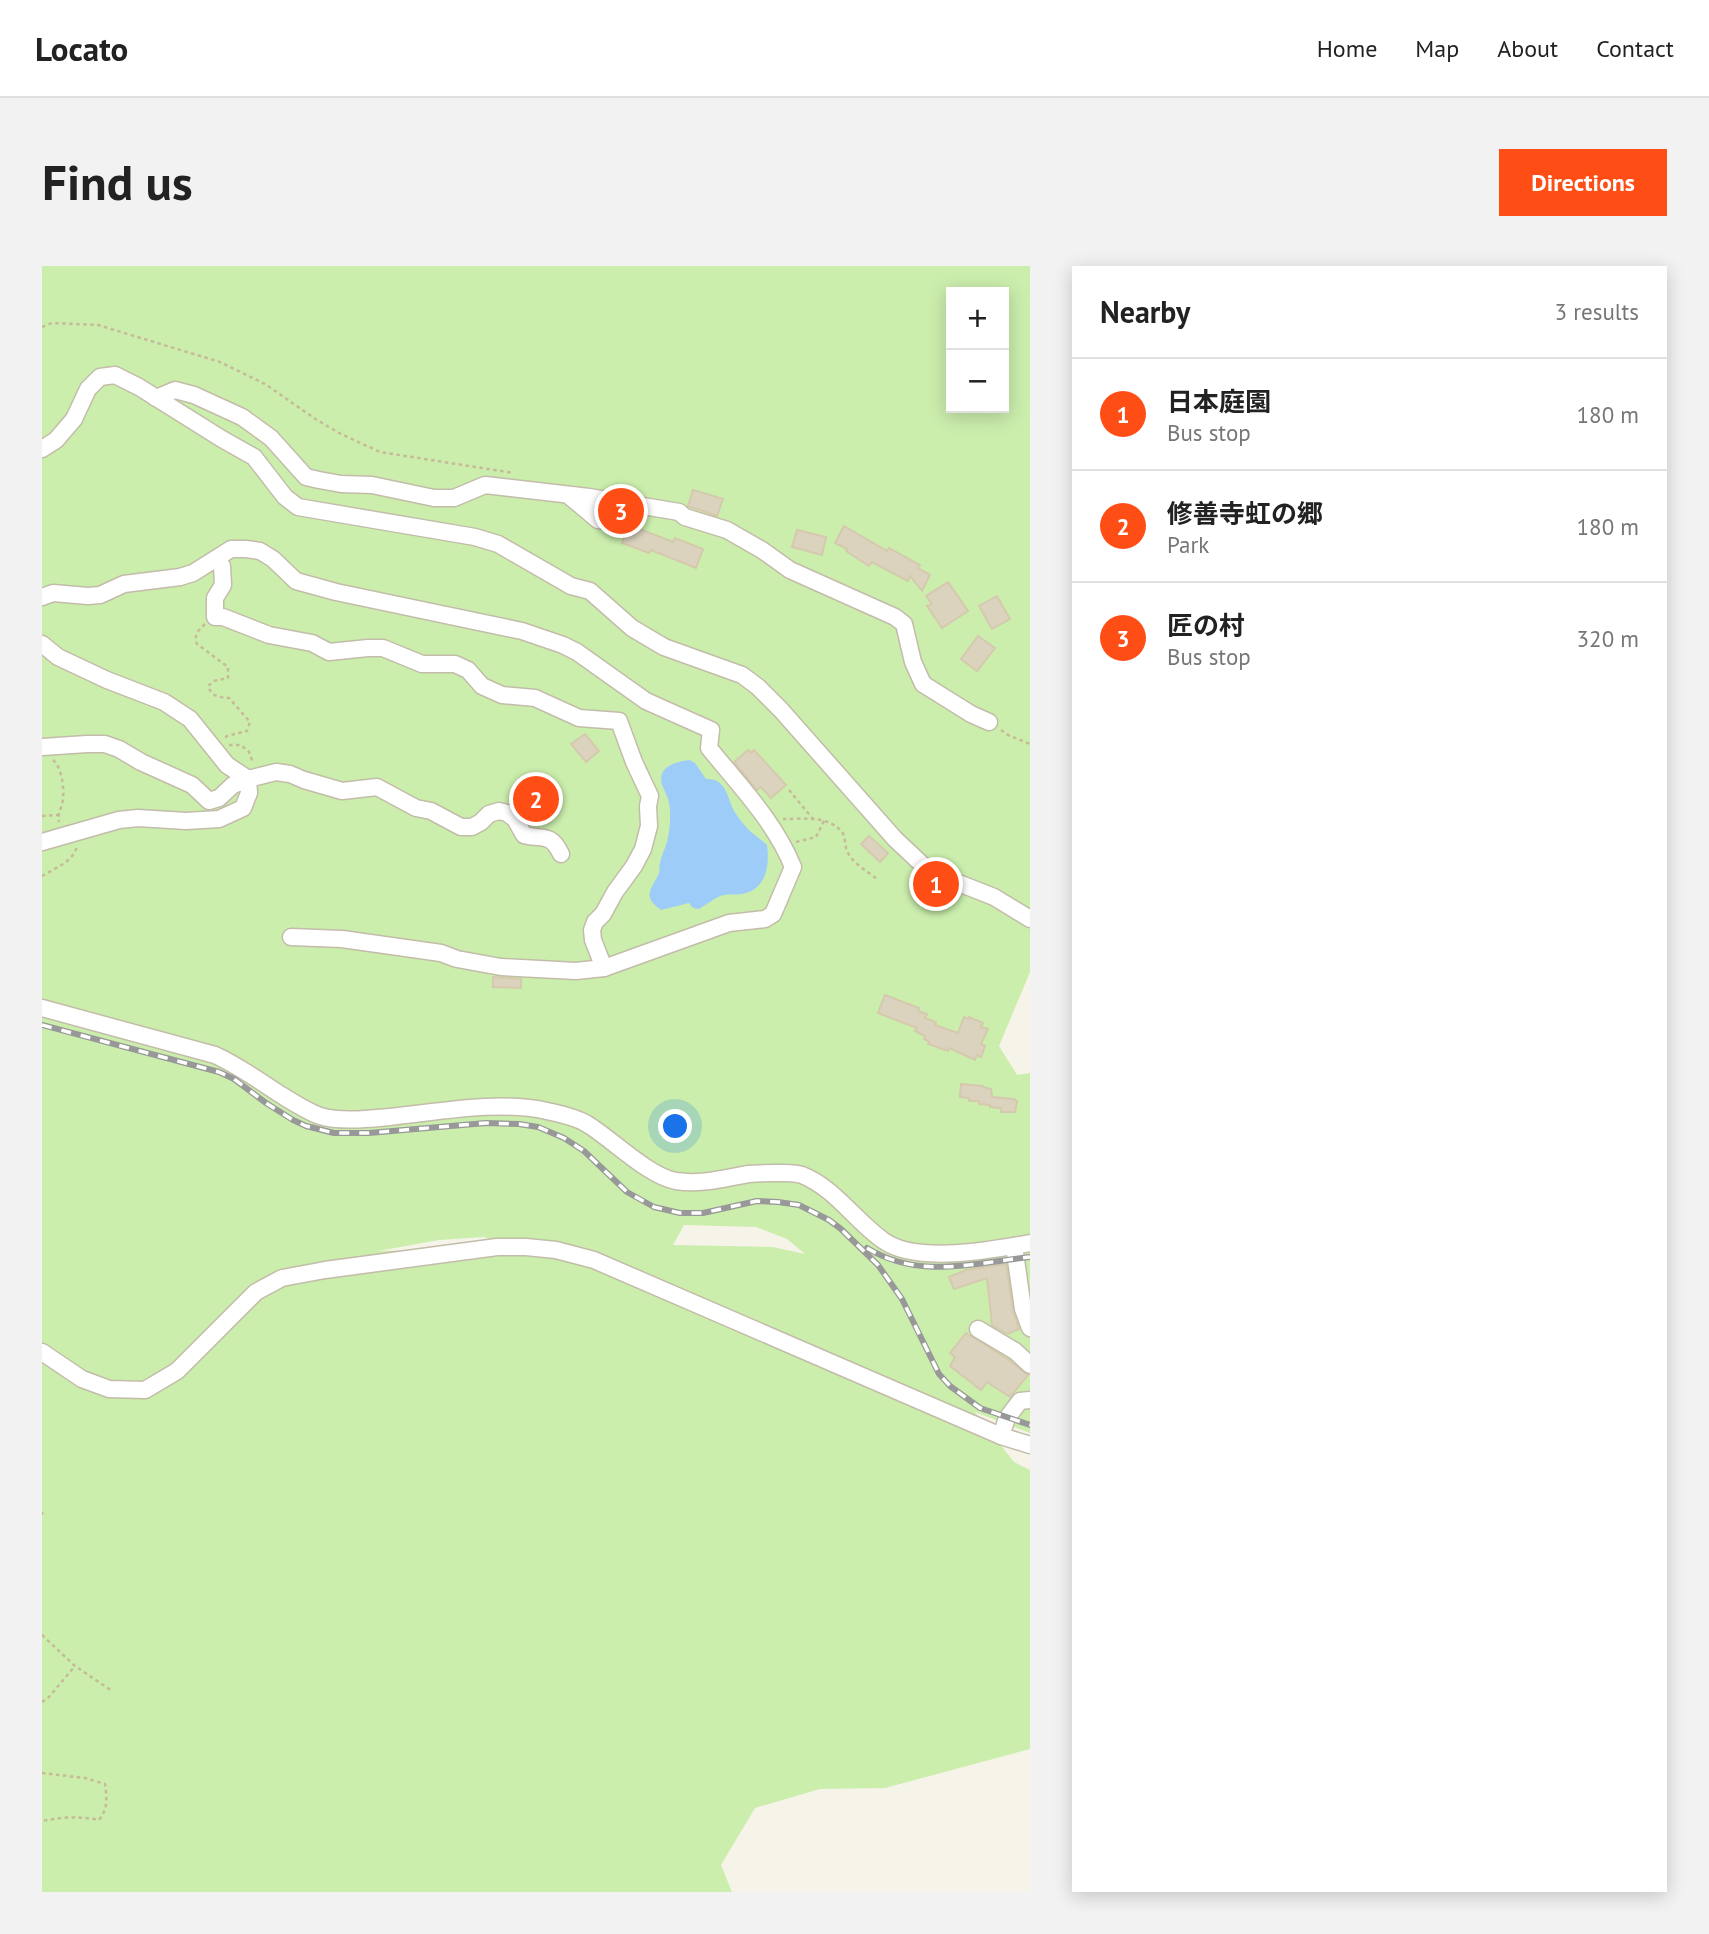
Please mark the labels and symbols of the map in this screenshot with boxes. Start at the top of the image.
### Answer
pin: 3 [598,485,644,537]
pin: 2 [513,773,559,825]
pin: 1 [913,858,959,910]
your location [658,1109,692,1143]

